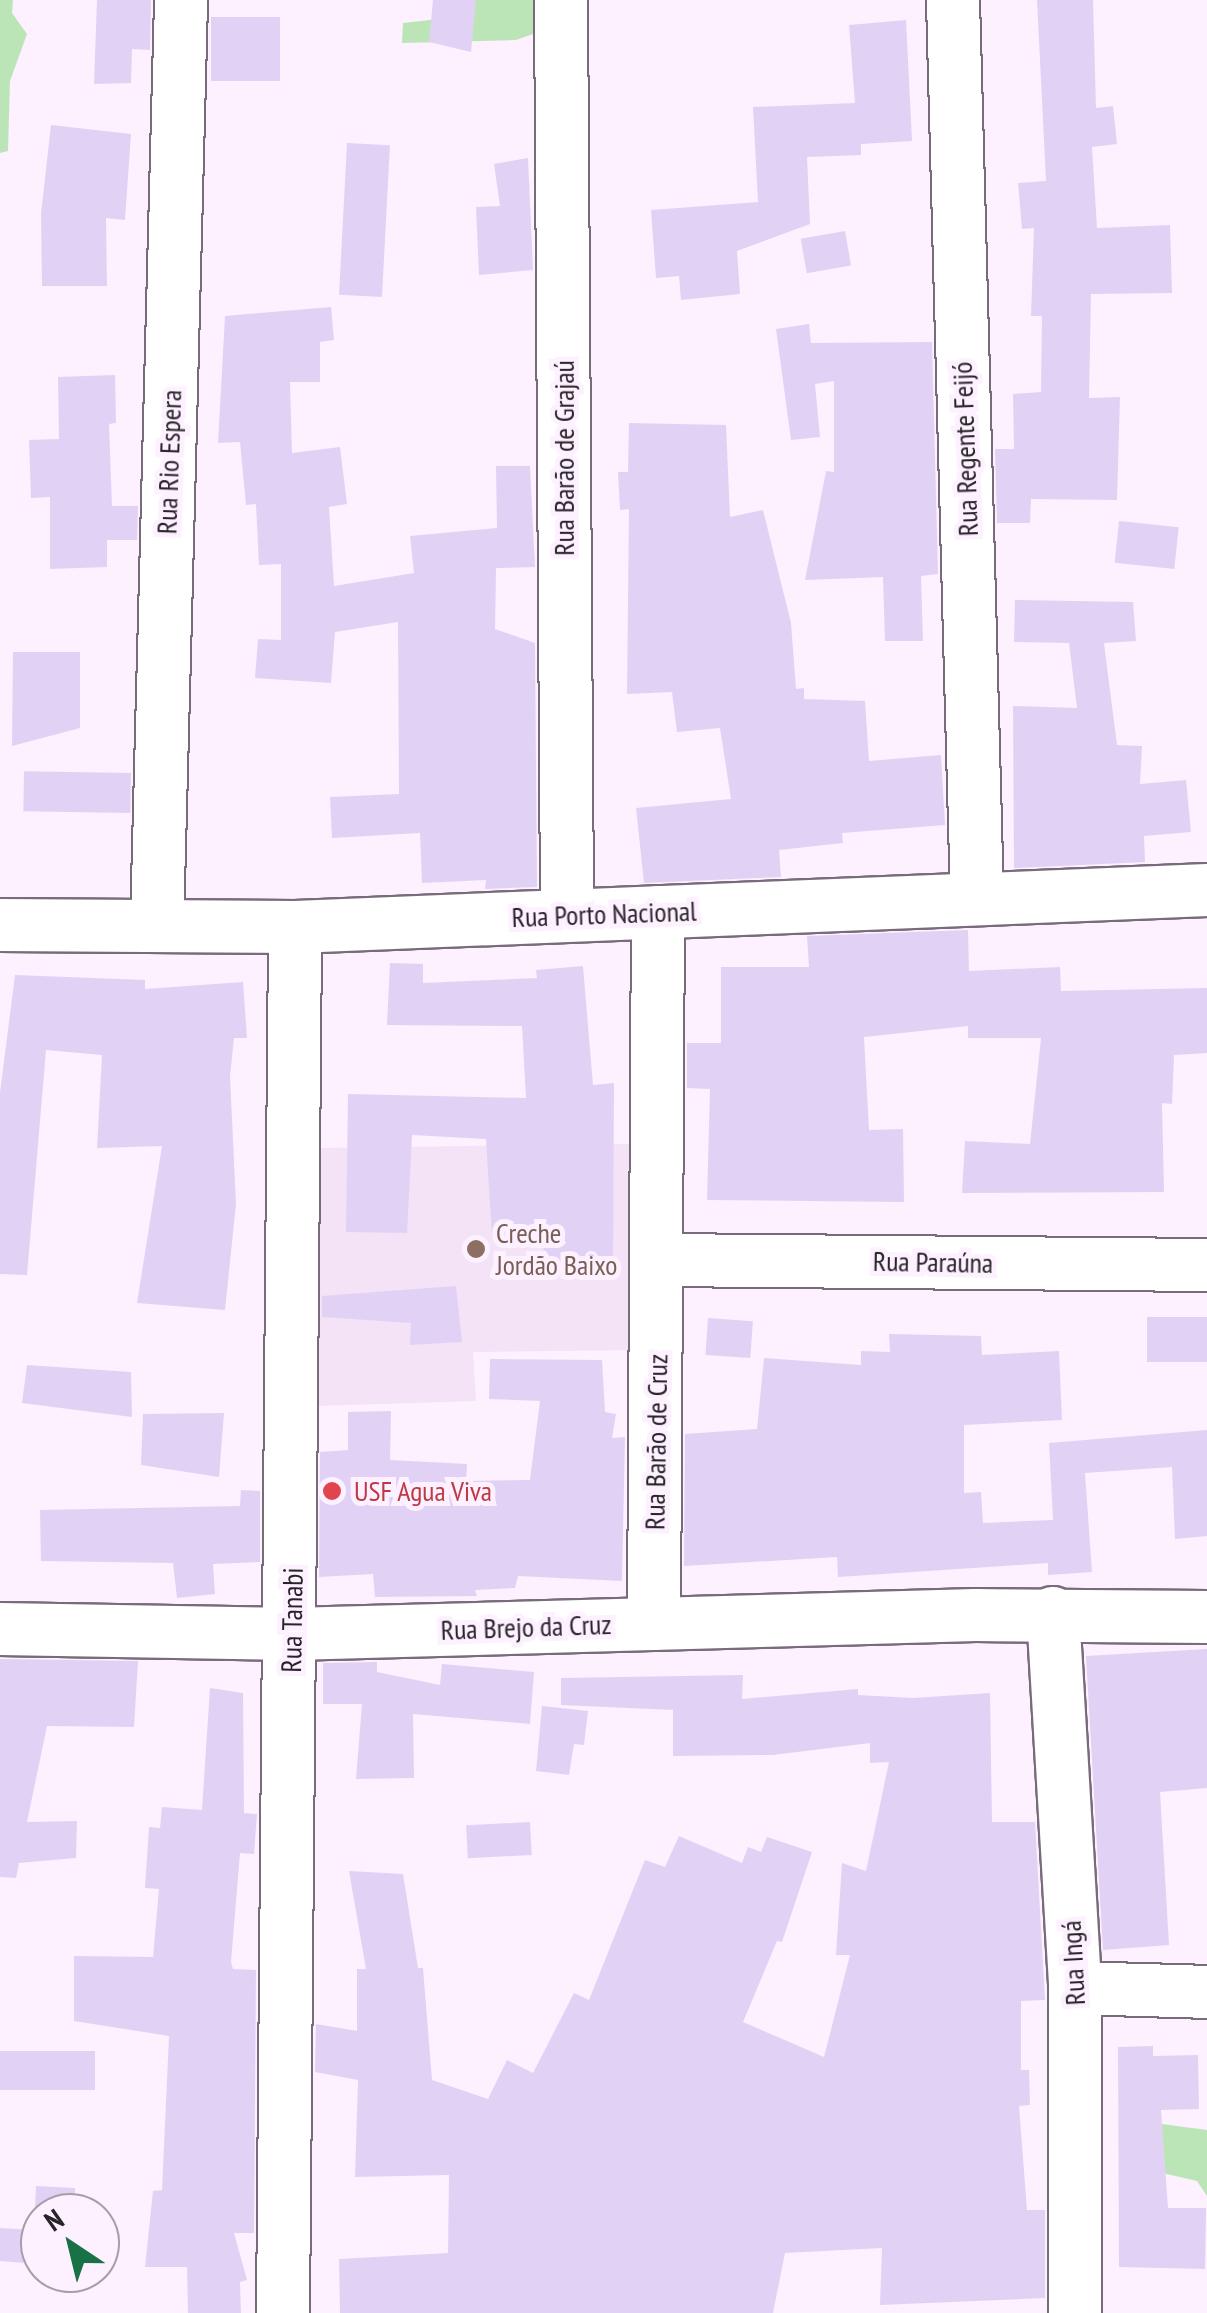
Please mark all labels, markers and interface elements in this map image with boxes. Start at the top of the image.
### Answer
street label: Rua Barão de Grajaú [547,360,581,556]
street label: Rua Regente Feijó [945,361,985,537]
street label: Rua Rio Espera [150,389,188,535]
street label: Rua Porto Nacional [511,894,697,934]
place label: Creche Jordão Baixo [496,1216,617,1282]
marker: Creche Jordão Baixo [465,1238,487,1260]
street label: Rua Paraúna [873,1244,993,1280]
street label: Rua Barão de Cruz [638,1354,674,1530]
place label: USF Agua Viva [354,1474,493,1508]
marker: USF Agua Viva [319,1478,345,1504]
street label: Rua Tanabi [274,1567,310,1673]
street label: Rua Brejo da Cruz [440,1607,612,1647]
street label: Rua Ingá [1054,1920,1092,2006]
north arrow [20,2193,120,2293]
text: N [37,2200,70,2239]

